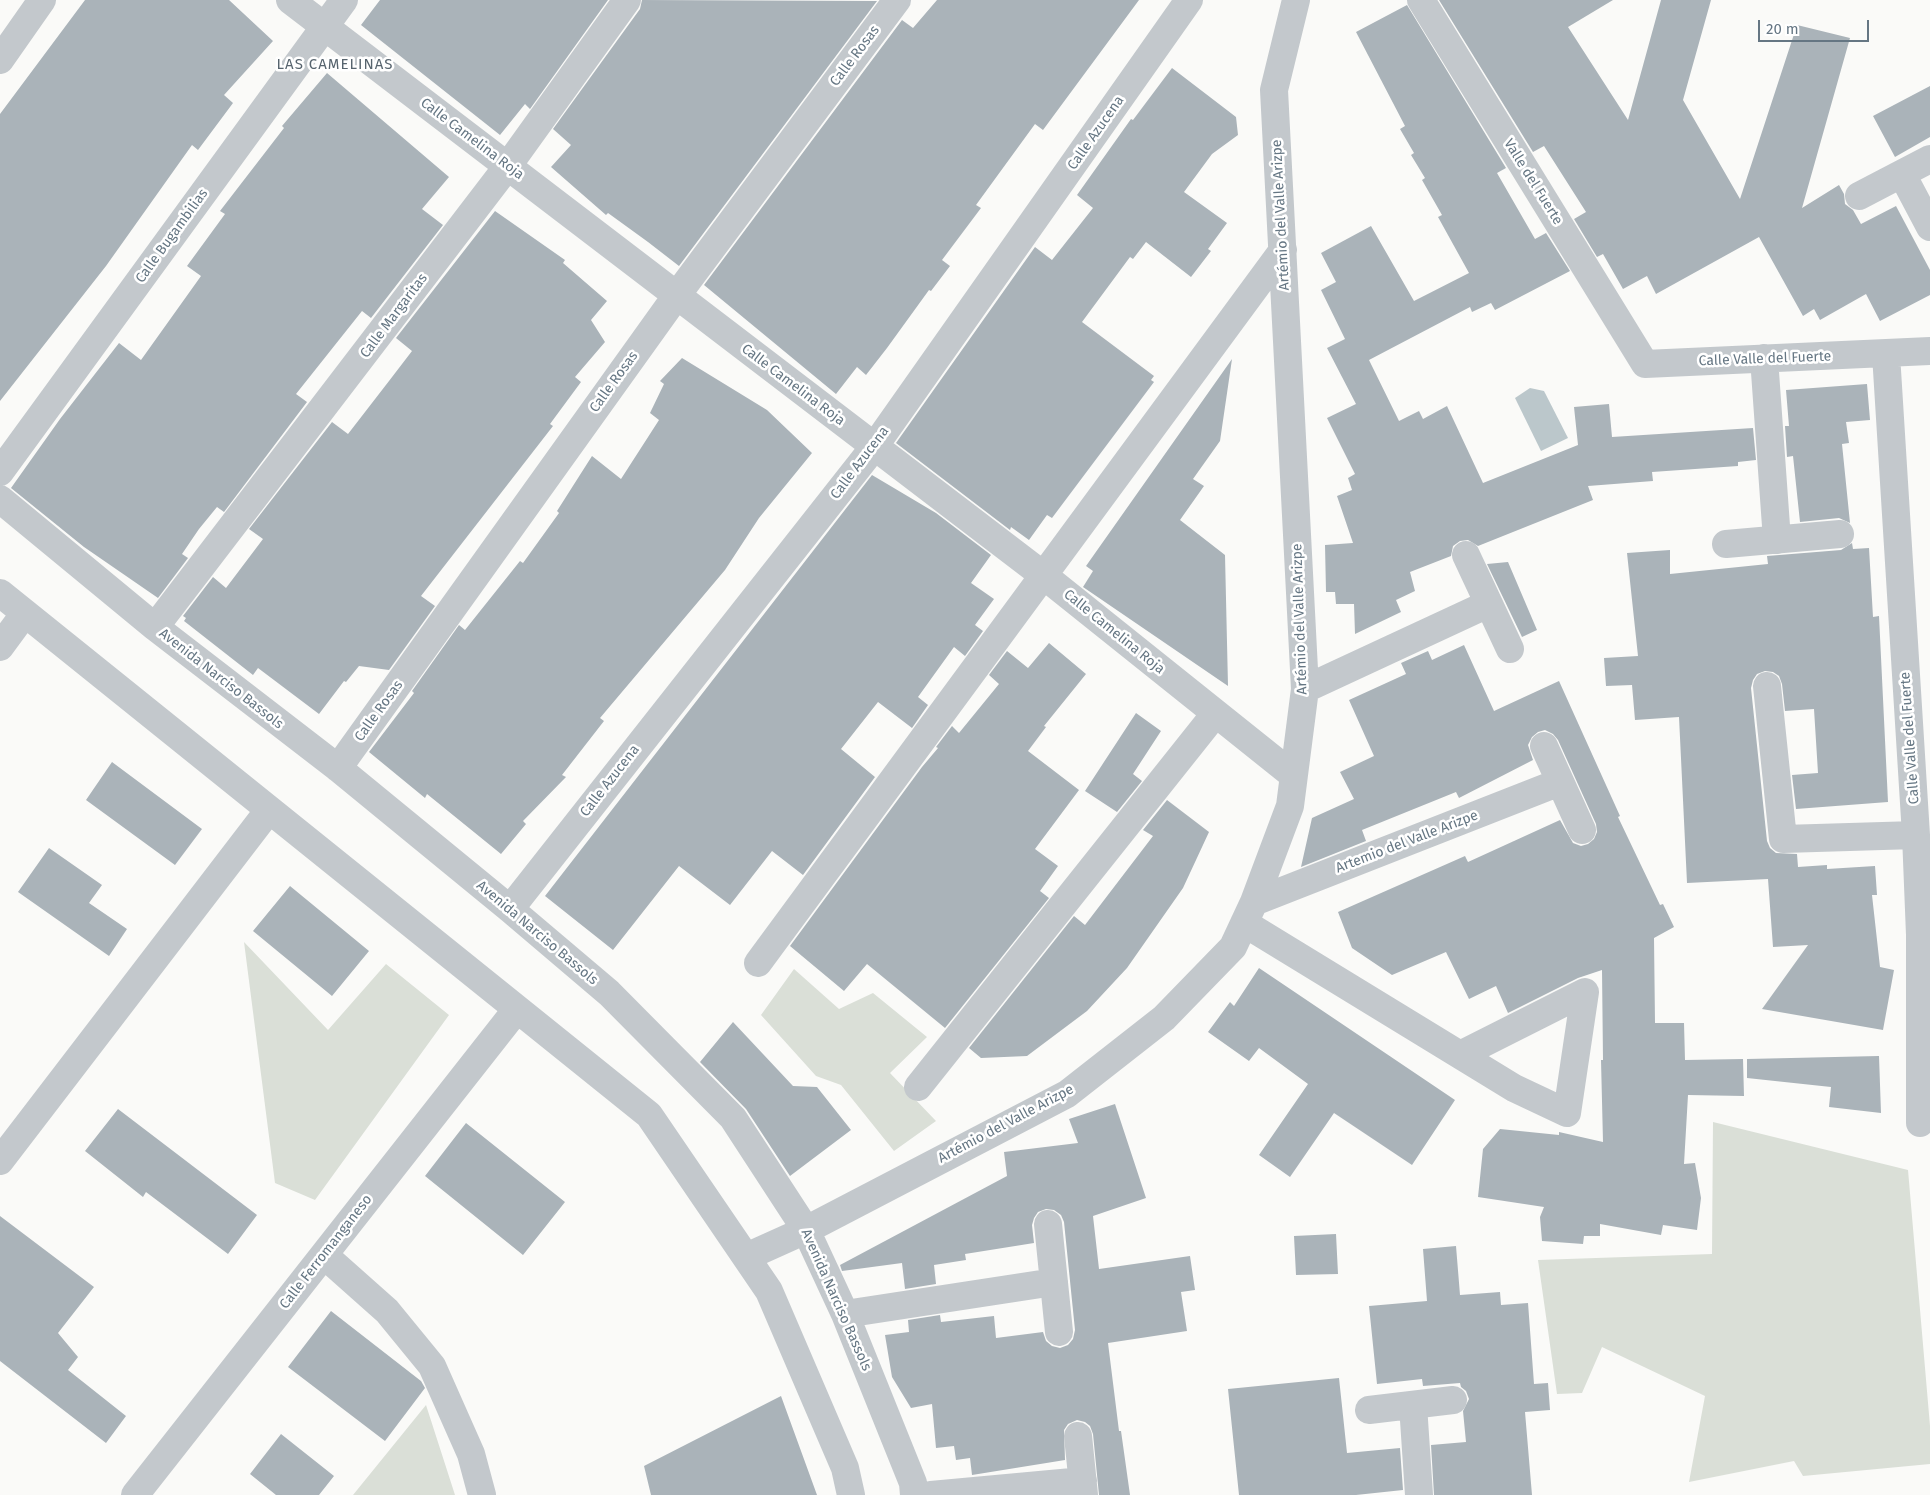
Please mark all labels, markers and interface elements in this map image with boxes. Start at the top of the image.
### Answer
scale bar [1760,10,1871,42]
text: 20 m [1766,20,1799,38]
street label: Calle Rosas [827,22,883,90]
district label: LAS CAMELINAS [275,56,395,74]
street label: Calle Azucena [1064,93,1128,173]
street label: Calle Camelina Roja [417,95,527,183]
street label: Valle del Fuerte [1500,136,1566,228]
street label: Artémio del Valle Arizpe [1269,139,1293,291]
street label: Calle Bugambilias [132,186,212,286]
street label: Calle Margaritas [357,270,431,362]
street label: Calle Camelina Roja [738,341,848,429]
street label: Calle Rosas [586,348,642,416]
street label: Calle Valle del Fuerte [1698,348,1832,370]
street label: Calle Azucena [827,423,893,503]
street label: Artémio del Valle Arizpe [1289,543,1311,695]
street label: Calle Camelina Roja [1060,586,1168,678]
street label: Avenida Narciso Bassols [155,625,287,733]
street label: Calle Valle del Fuerte [1897,671,1923,805]
street label: Calle Rosas [351,677,407,745]
street label: Calle Azucena [577,742,643,820]
street label: Artemio del Valle Arizpe [1333,807,1481,877]
street label: Avenida Narciso Bassols [473,877,601,989]
street label: Artémio del Valle Arizpe [935,1081,1077,1167]
street label: Calle Ferromanganeso [276,1192,376,1312]
street label: Avenida Narciso Bassols [797,1227,875,1373]

